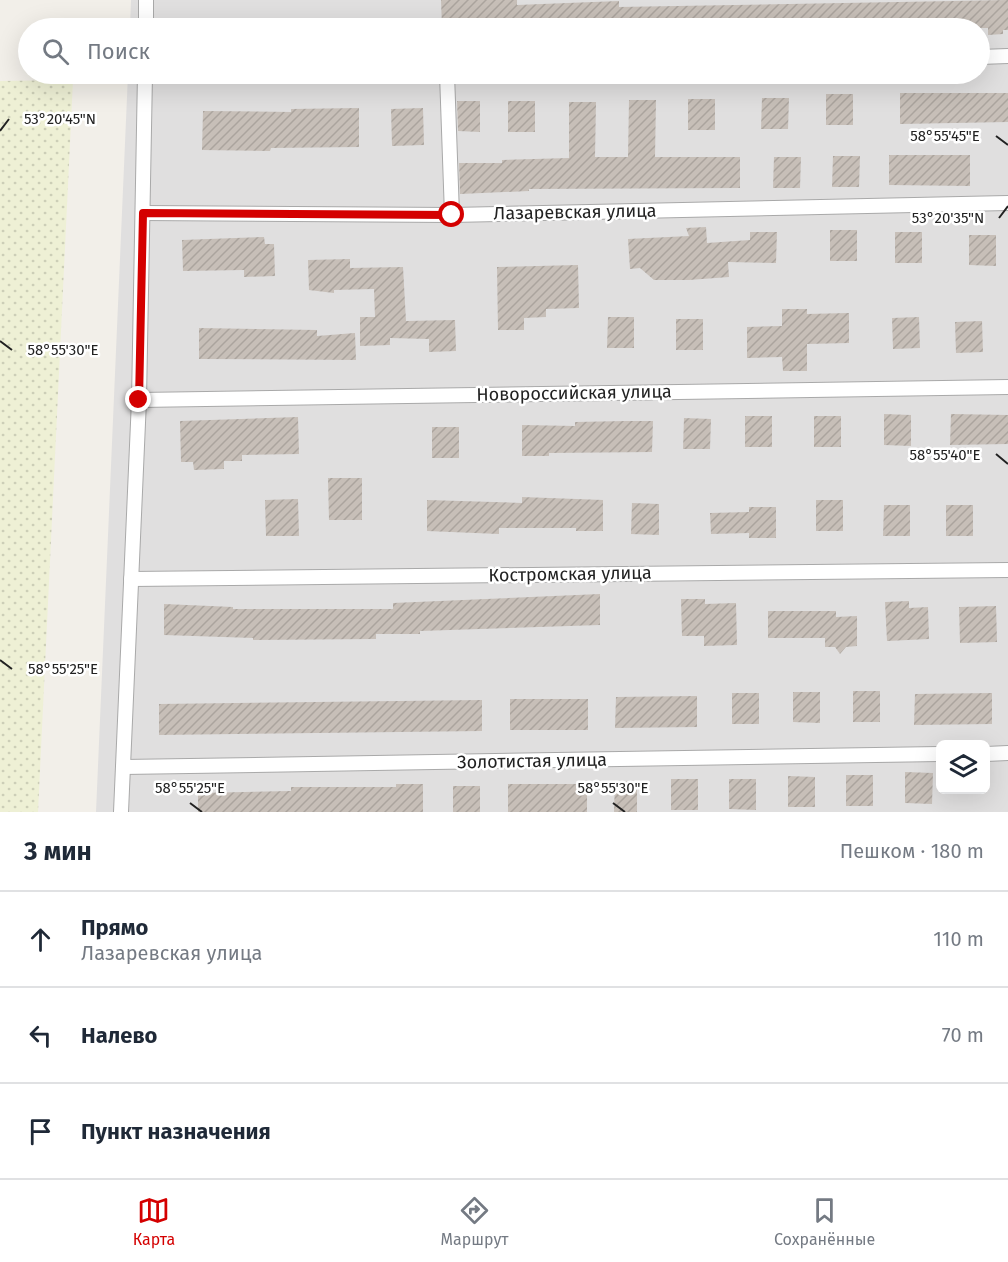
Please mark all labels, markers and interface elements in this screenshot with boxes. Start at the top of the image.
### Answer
search box [18,18,990,84]
icon: search [39,35,72,68]
text: Поиск [87,38,150,65]
text: 53°20'45"N [24,110,96,128]
text: 58°55'45"E [910,127,980,145]
street label: Лазаревская улица [493,200,657,224]
route start [438,201,464,227]
text: 53°20'35"N [912,209,984,227]
text: 58°55'30"E [27,341,99,359]
street label: Новороссийская улица [476,380,672,406]
route end [125,386,151,412]
text: 58°55'40"E [909,446,981,464]
street label: Костромская улица [488,562,652,586]
text: 58°55'25"E [28,660,98,678]
map controls [936,740,990,794]
button: layers [936,740,990,794]
street label: Золотистая улица [457,749,607,773]
text: 58°55'25"E [155,779,225,797]
text: 58°55'30"E [577,779,649,797]
text: 3 мин [24,836,92,867]
text: Пешком · 180 m [840,839,984,863]
text: Прямо [81,914,148,941]
icon: ahead [24,923,57,956]
text: 110 m [933,927,984,951]
text: Лазаревская улица [81,941,262,965]
icon: left [24,1019,57,1052]
text: Налево [81,1022,157,1049]
text: 70 m [942,1023,984,1047]
icon: arrive [24,1115,57,1148]
text: Пункт назначения [81,1118,271,1145]
tab: Карта [133,1194,175,1249]
tab: Маршрут [441,1194,509,1249]
tab: Сохранённые [774,1194,875,1249]

